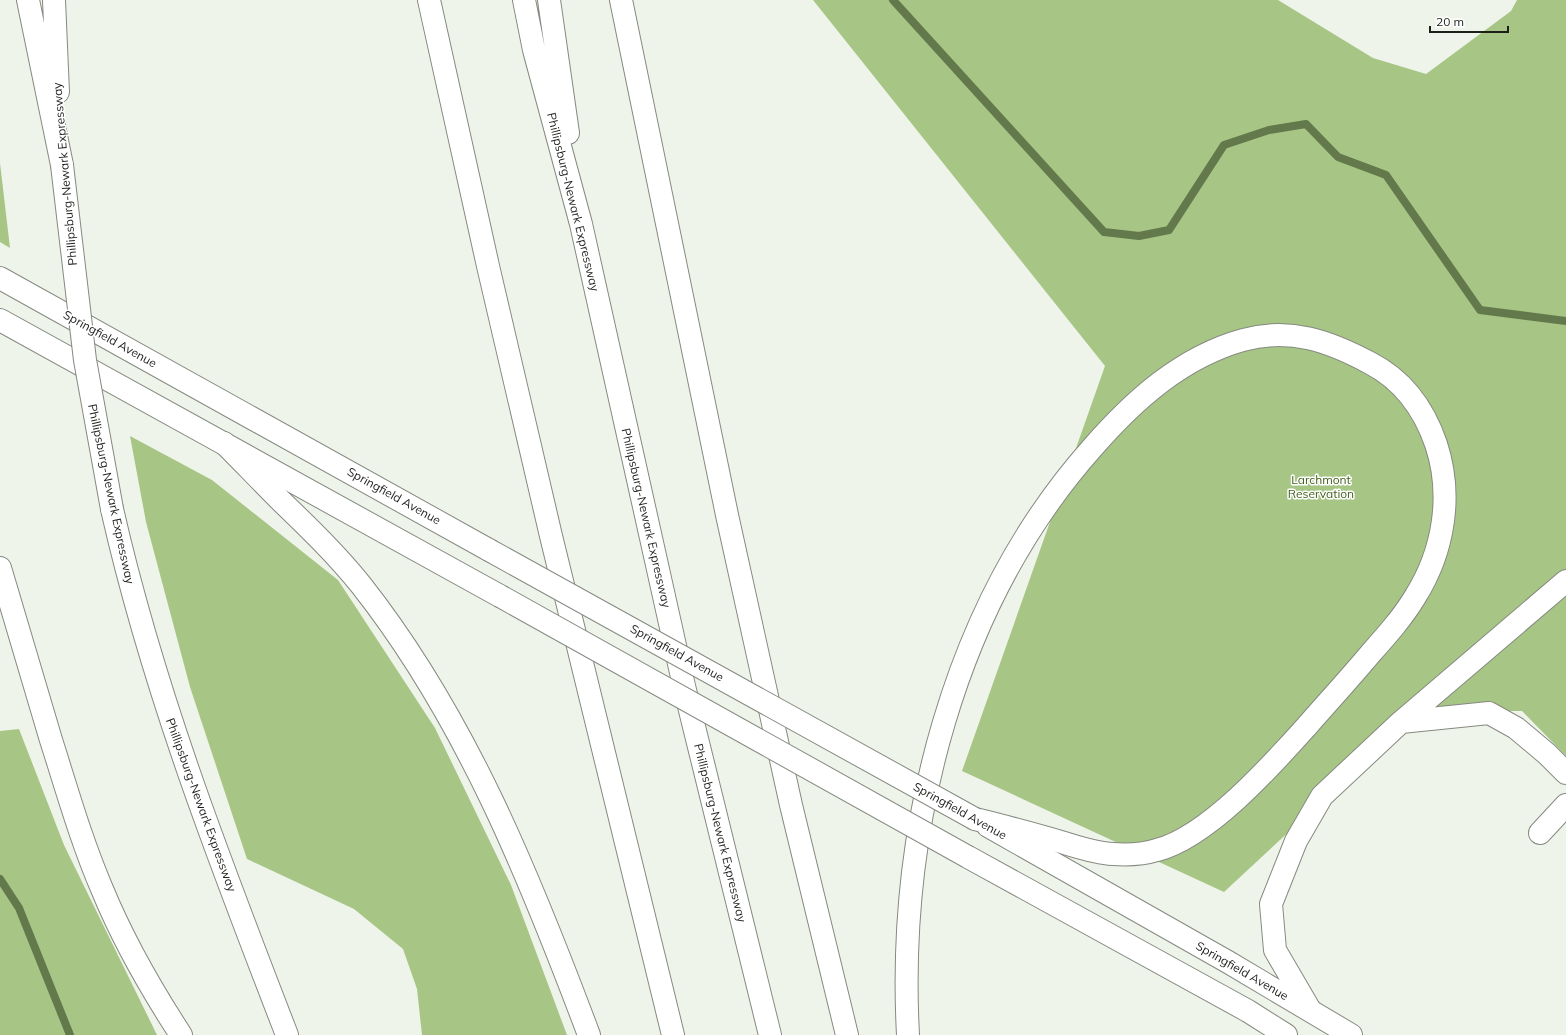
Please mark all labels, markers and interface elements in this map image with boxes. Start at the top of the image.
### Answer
scale bar [1430,8,1508,34]
text: 20 m [1436,14,1464,29]
street label: Phillipsburg-Newark Expressway [49,81,80,266]
street label: Phillipsburg-Newark Expressway [544,111,603,294]
street label: Springfield Avenue [61,307,160,370]
street label: Phillipsburg-Newark Expressway [85,402,138,586]
street label: Phillipsburg-Newark Expressway [618,427,675,610]
street label: Springfield Avenue [345,464,444,527]
park label: Larchmont Reservation [1288,472,1354,501]
street label: Springfield Avenue [628,621,727,684]
street label: Phillipsburg-Newark Expressway [163,716,240,894]
street label: Phillipsburg-Newark Expressway [691,742,750,925]
street label: Springfield Avenue [911,779,1010,842]
street label: Springfield Avenue [1193,938,1291,1003]

